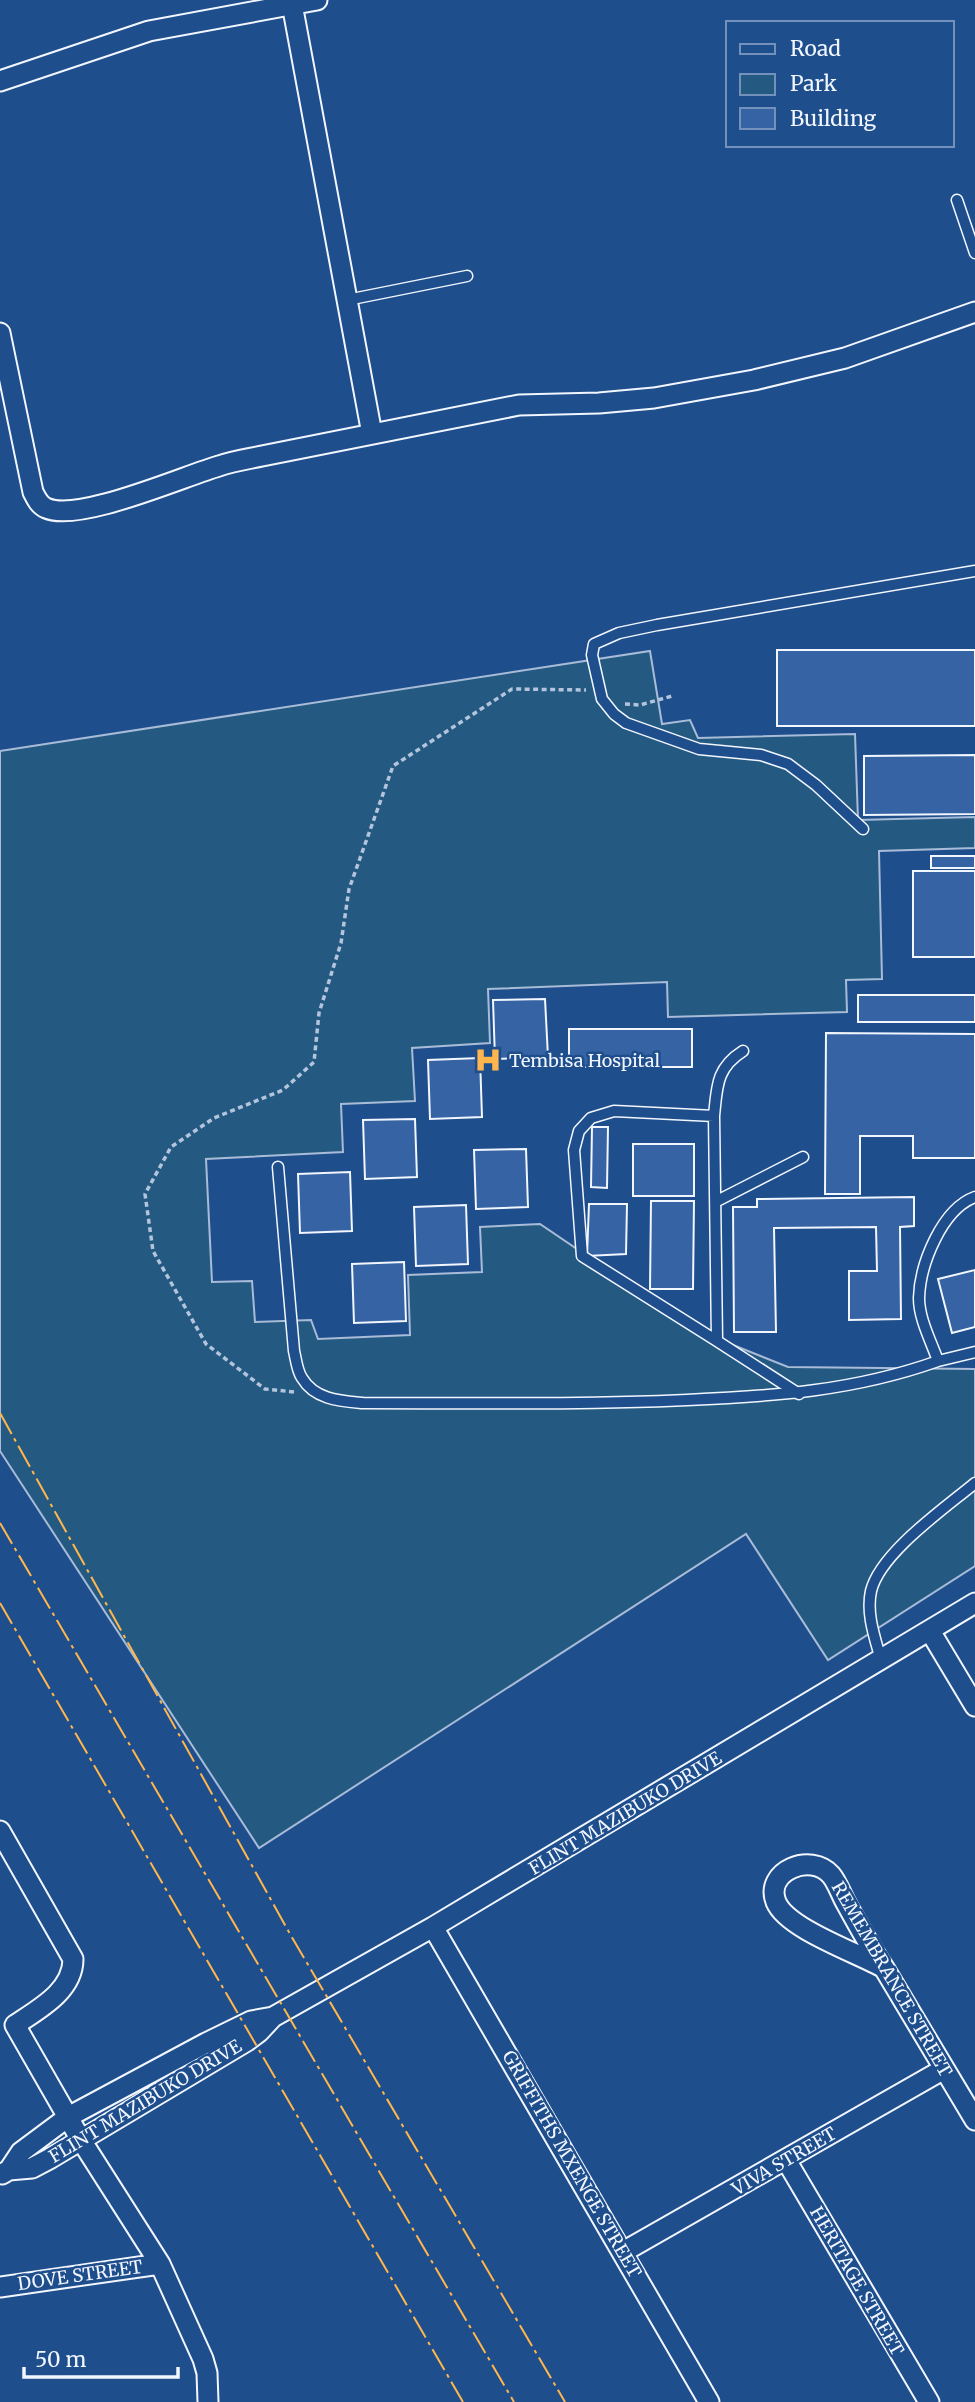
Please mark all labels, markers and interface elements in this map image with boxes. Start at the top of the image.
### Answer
legend [726,21,954,147]
text: Road [790,35,841,62]
text: Park [790,70,837,97]
text: Building [790,105,877,132]
hospital icon: Tembisa Hospital [473,1045,503,1075]
place label: Tembisa Hospital [509,1049,660,1072]
street label: FLINT MAZIBUKO DRIVE [524,1746,726,1880]
street label: REMEMBRANCE STREET [827,1877,958,2081]
street label: FLINT MAZIBUKO DRIVE [44,2034,246,2168]
street label: GRIFFITHS MXENGE STREET [497,2046,647,2282]
street label: VIVA STREET [727,2122,841,2201]
street label: HERITAGE STREET [805,2202,909,2360]
street label: DOVE STREET [16,2255,144,2295]
scale bar [24,2336,178,2380]
text: 50 m [35,2346,86,2373]

